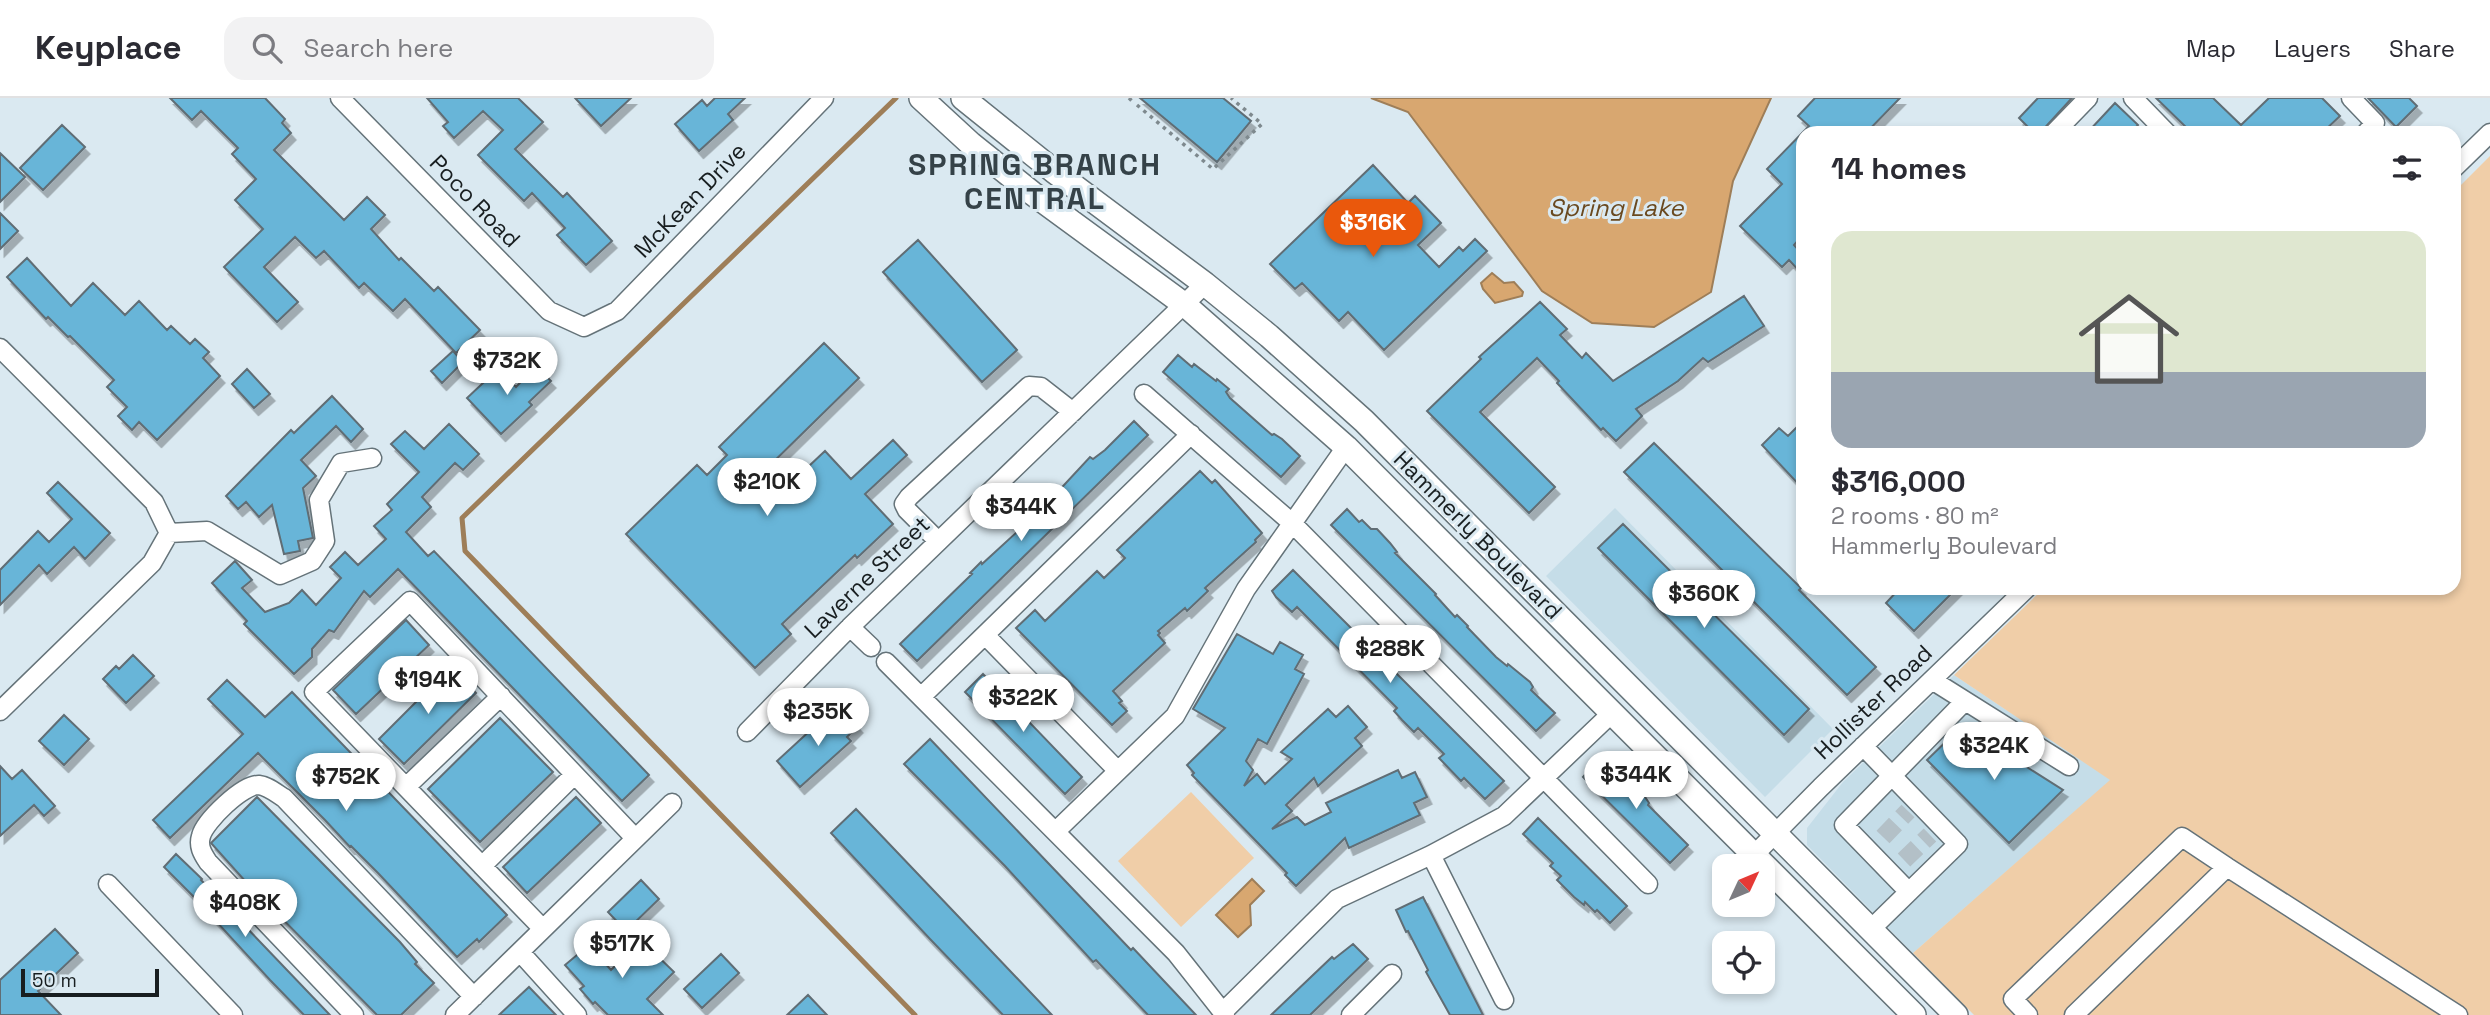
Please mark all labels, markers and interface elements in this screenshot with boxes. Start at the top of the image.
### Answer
search box [224,17,714,80]
text: Keyplace [35,27,182,69]
icon: search [248,29,286,67]
text: Search here [304,31,453,65]
text: Map [2186,33,2236,64]
text: Layers [2274,33,2351,64]
text: Share [2389,33,2455,64]
street label: McKean Drive [627,136,753,264]
district label: SPRING BRANCH CENTRAL [908,145,1162,218]
street label: Poco Road [423,148,527,254]
text: 14 homes [1831,149,1967,188]
icon: filters [2388,149,2426,187]
water label: Spring Lake [1549,192,1684,223]
pin: $316K [1324,200,1422,259]
text: $316K [1340,207,1406,237]
icon: home [2066,276,2192,402]
pin: $732K [458,338,556,397]
text: $732K [473,345,541,375]
street label: Hammerly Boulevard [1387,444,1569,626]
pin: $210K [718,458,816,518]
text: $316,000 [1831,462,1966,501]
text: $210K [733,466,801,496]
pin: $344K [972,484,1070,543]
text: $344K [985,491,1057,521]
text: 2 rooms · 80 m² [1831,501,1999,531]
street label: Laverne Street [798,509,936,645]
text: Hammerly Boulevard [1831,531,2057,561]
pin: $360K [1655,570,1753,630]
text: $360K [1668,578,1740,608]
pin: $288K [1341,626,1439,685]
text: $288K [1355,633,1425,663]
street label: Hollister Road [1808,638,1938,766]
pin: $194K [379,656,477,716]
text: $194K [394,664,462,694]
pin: $322K [974,674,1072,734]
text: $322K [988,682,1058,712]
pin: $235K [769,688,867,748]
text: $235K [783,696,853,726]
pin: $324K [1945,722,2043,782]
text: $324K [1959,730,2029,760]
pin: $344K [1587,752,1685,811]
pin: $752K [297,754,395,813]
text: $344K [1600,759,1672,789]
text: $752K [312,761,380,791]
north arrow [1712,854,1774,917]
map controls [1712,854,1775,994]
pin: $408K [196,880,294,939]
text: $408K [209,887,281,917]
pin: $517K [573,920,671,980]
text: $517K [590,928,654,958]
button: locate [1712,931,1775,994]
scale bar [21,966,159,998]
text: 50 m [32,968,77,993]

